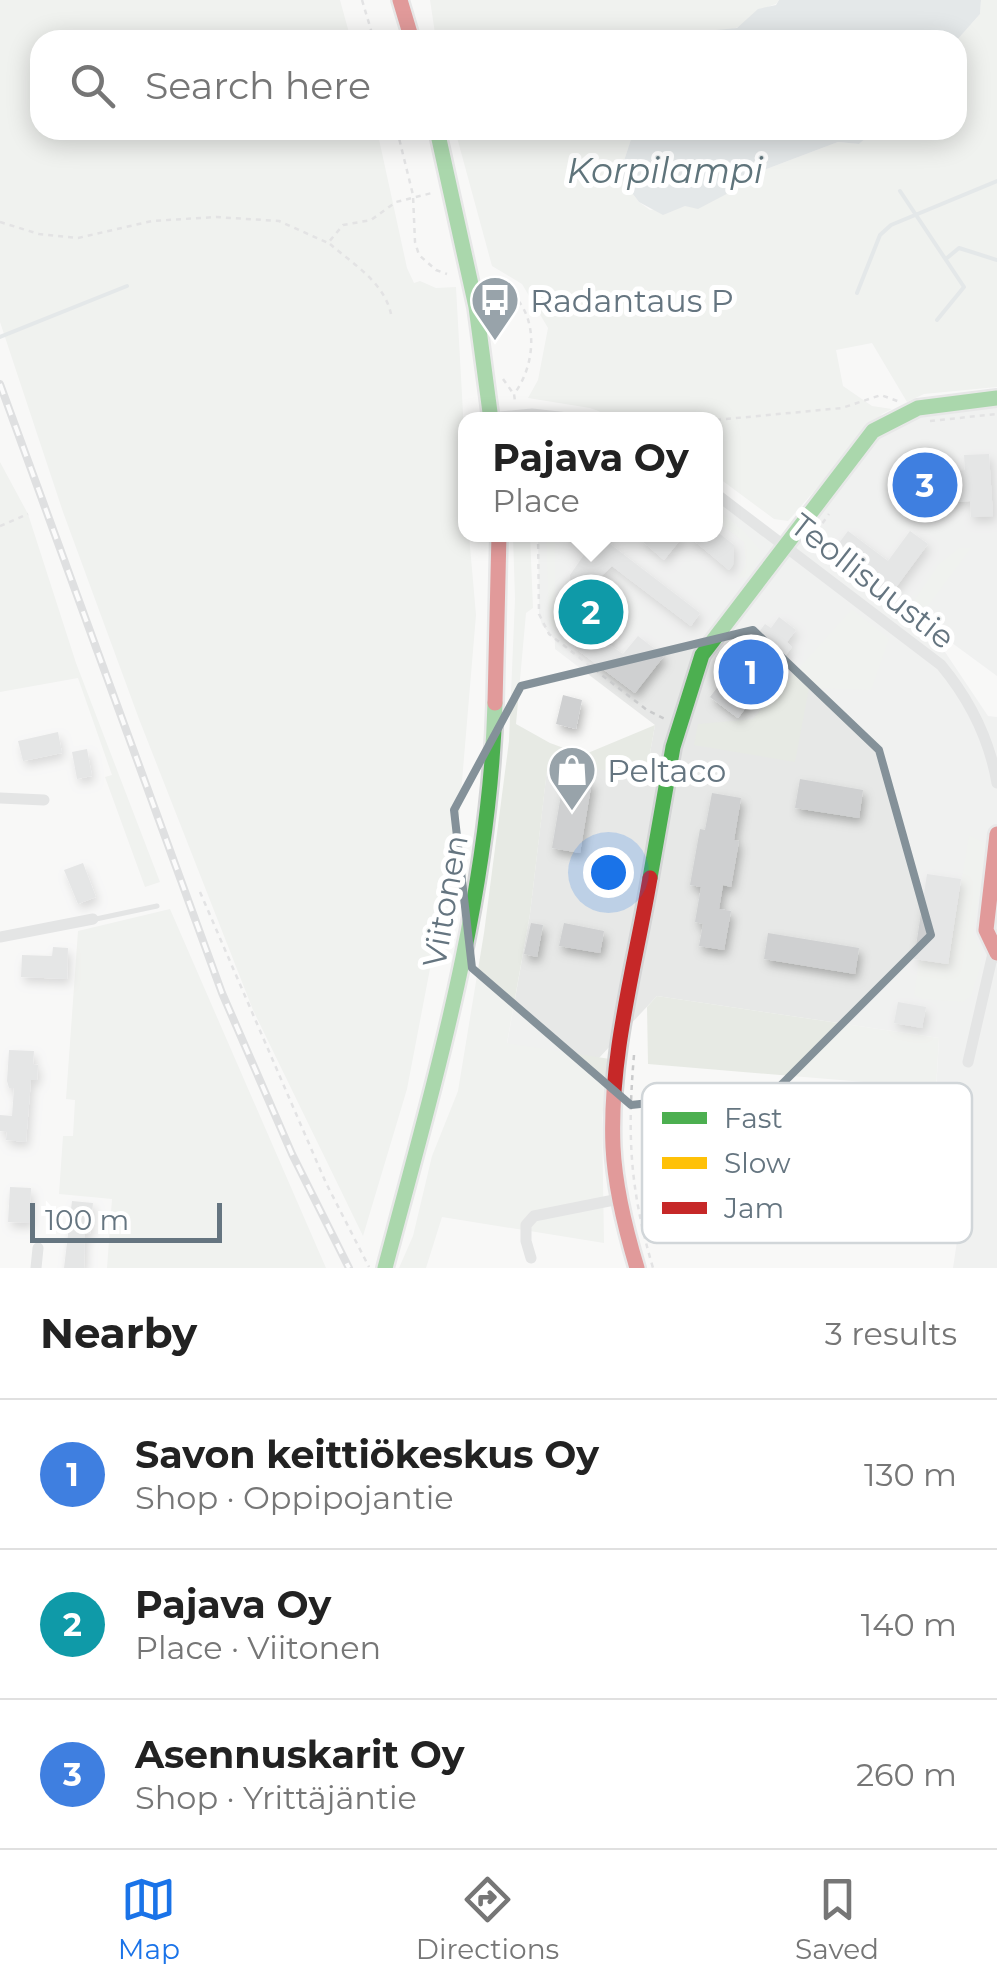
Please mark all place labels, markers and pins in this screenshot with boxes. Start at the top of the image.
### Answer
bus stop icon: Radantaus P [469,274,521,342]
place label: Radantaus P [530,281,734,320]
pin: 3 [892,448,958,522]
pin: 2 [558,574,624,650]
pin: 1 [718,634,784,710]
shop icon: Peltaco [546,744,598,812]
place label: Peltaco [607,751,726,790]

